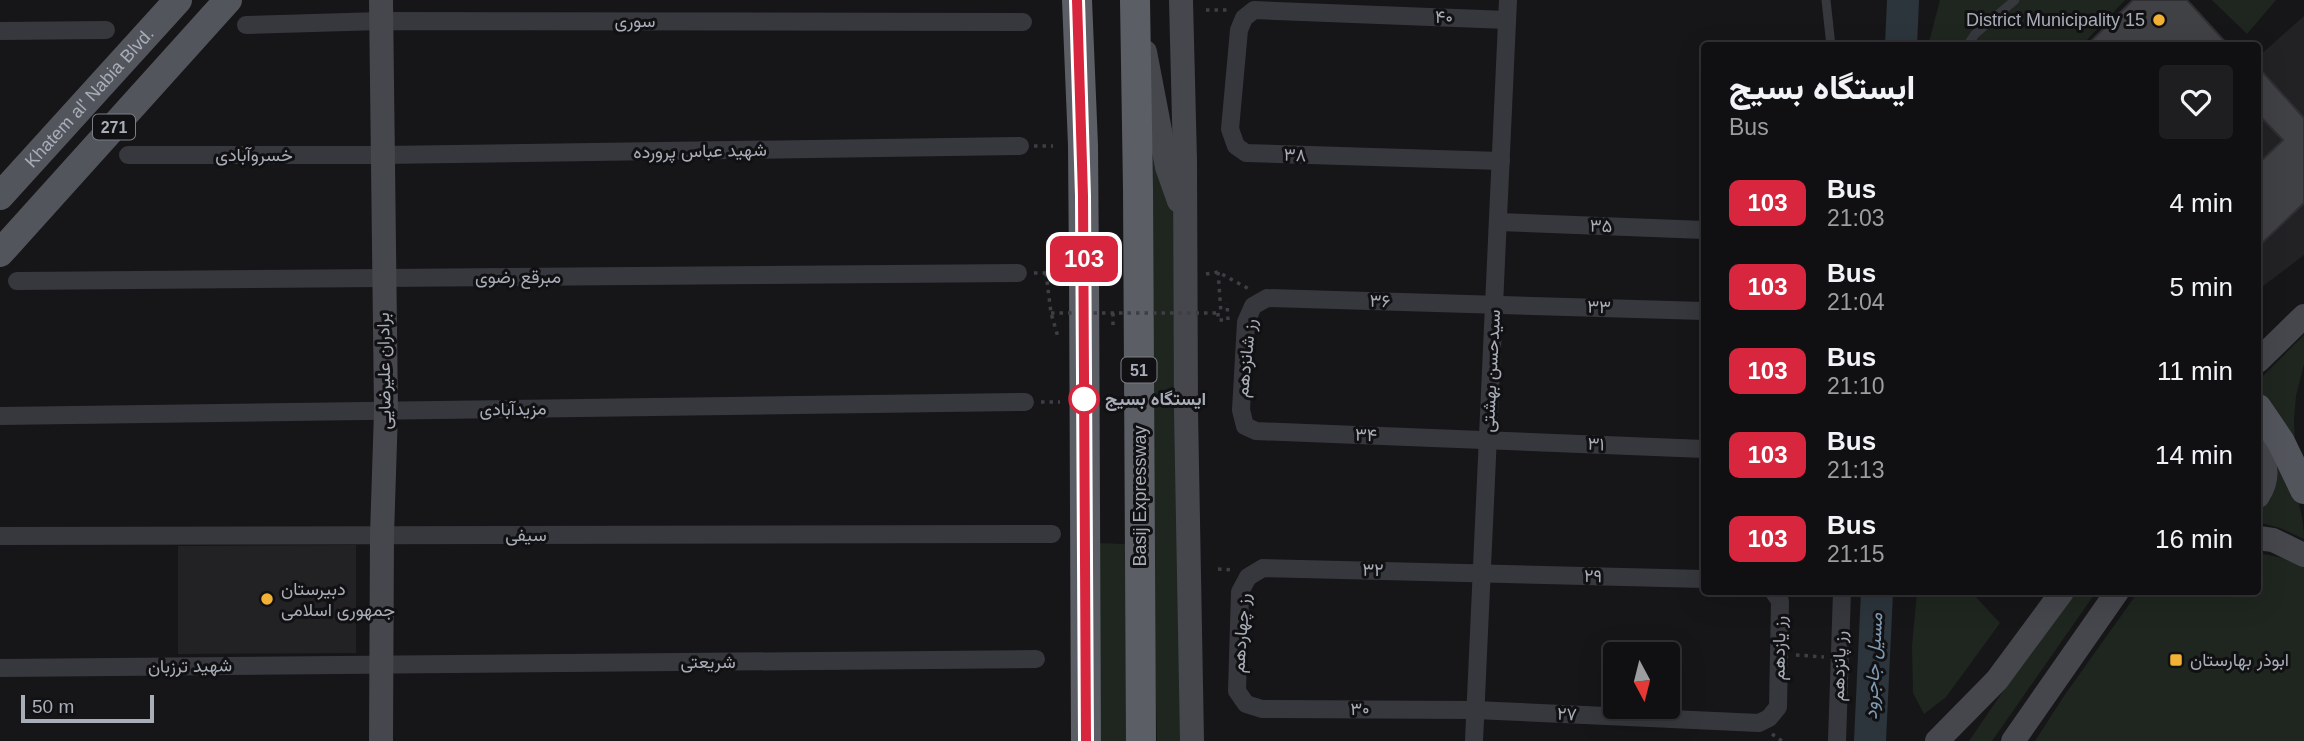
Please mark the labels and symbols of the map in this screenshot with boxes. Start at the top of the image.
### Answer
street label: ۴۰ [1435,7,1453,27]
place label: District Municipality 15 [1966,10,2145,30]
street label: سوری [614,11,656,32]
marker: District Municipality 15 [2151,12,2167,28]
street label: Khatem al' Nabia Blvd. [21,24,158,172]
road number: 271 [93,114,135,140]
street label: شهید عباس پرورده [633,140,767,164]
street label: خسروآبادی [215,145,293,166]
street label: ۳۸ [1283,145,1307,165]
street label: ۳۵ [1589,216,1613,236]
line badge: 103 [1044,236,1124,282]
street label: مبرقع رضوی [475,267,561,289]
street label: ۳۶ [1370,291,1391,311]
street label: ۳۳ [1587,297,1611,317]
street label: سیدحسن بهشتی [1478,309,1505,433]
street label: برادران علیرضایی [373,312,396,430]
street label: رز شانزدهم [1232,318,1262,399]
road number: 51 [1122,358,1156,382]
marker: ایستگاه بسیج [1069,384,1099,414]
place label: ایستگاه بسیج [1105,389,1206,411]
street label: مزیدآبادی [479,398,547,421]
street label: Basij Expressway [1130,425,1150,567]
street label: ۳۴ [1355,425,1377,445]
street label: ۳۱ [1587,434,1605,454]
street label: سیفی [505,525,547,546]
street label: ۳۲ [1362,560,1384,580]
street label: ۲۹ [1584,566,1602,586]
place label: دبیرستان جمهوری اسلامی [281,579,395,621]
marker: دبیرستان جمهوری اسلامی [259,591,275,607]
street label: رز چهاردهم [1228,592,1256,674]
water label: مسیل جاجرود [1860,611,1887,720]
street label: رز یازدهم [1768,616,1792,681]
street label: رز پانزدهم [1828,630,1852,702]
north arrow [1603,642,1680,719]
place label: ابوذر بهارستان [2190,650,2289,671]
street label: شریعتی [680,652,736,673]
marker: ابوذر بهارستان [2168,652,2184,668]
street label: شهید ترزبان [148,655,232,678]
scale bar [21,692,154,724]
street label: ۳۰ [1350,699,1370,719]
street label: ۲۷ [1556,703,1578,725]

